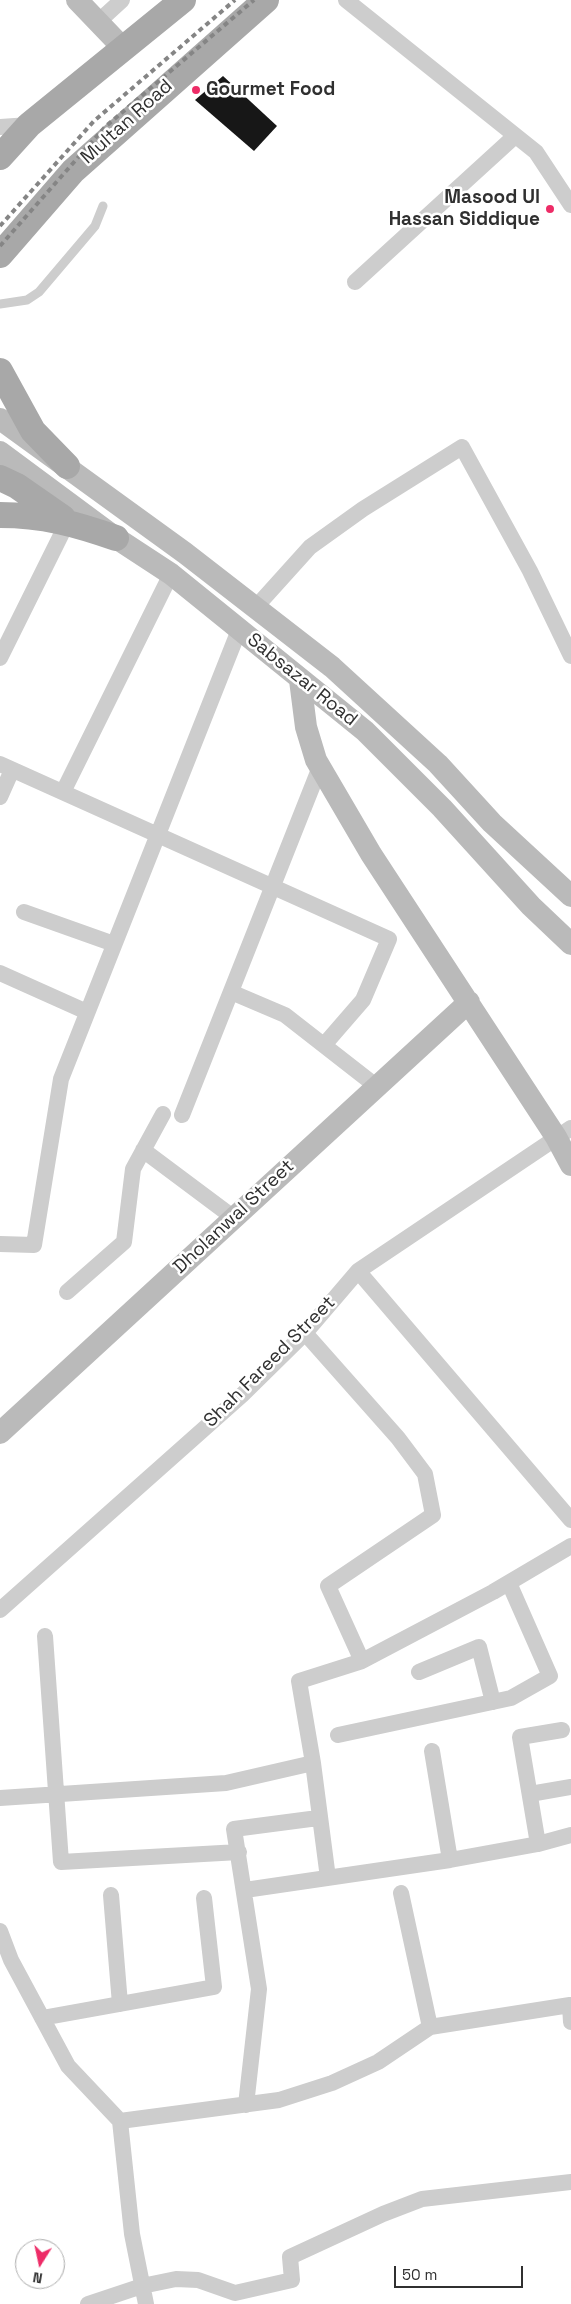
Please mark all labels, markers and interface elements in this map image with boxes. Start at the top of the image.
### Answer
street label: Multan Road [76,75,178,169]
place label: Gourmet Food [206,79,335,101]
marker: Gourmet Food [190,84,202,96]
place label: Masood Ul Hassan Siddique [389,187,540,231]
marker: Masood Ul Hassan Siddique [544,203,556,215]
street label: Sabsazar Road [242,629,362,731]
street label: Dholanwal Street [169,1155,299,1279]
street label: Shah Fareed Street [200,1292,340,1432]
north arrow [15,2239,65,2289]
scale bar [396,2256,525,2288]
text: 50 m [402,2265,437,2284]
text: N [31,2268,44,2287]

